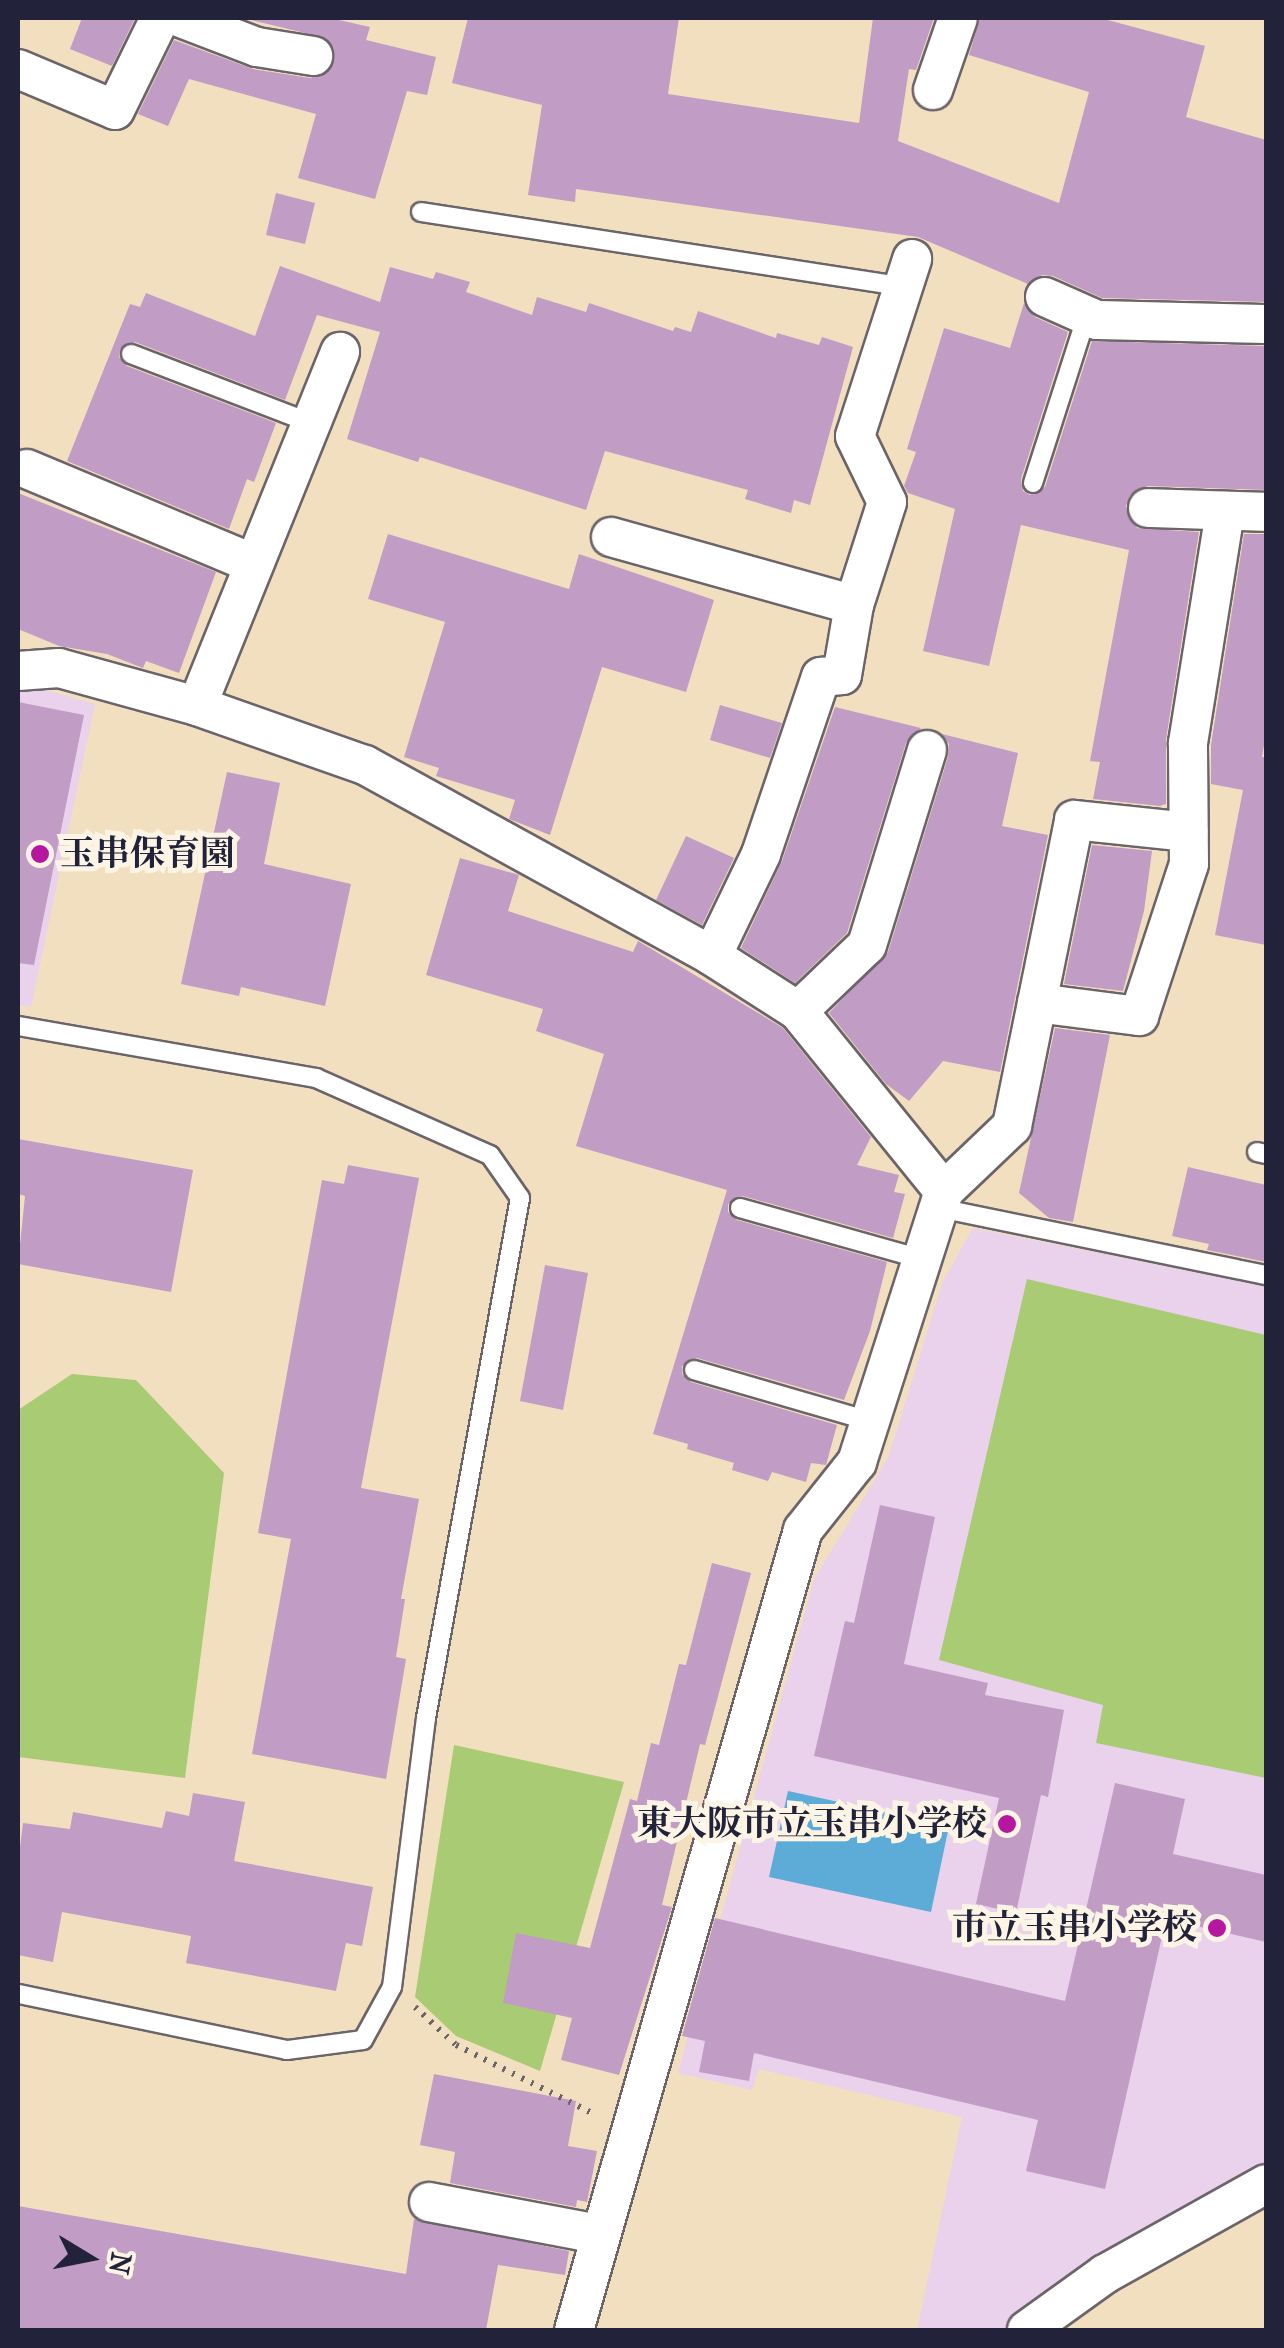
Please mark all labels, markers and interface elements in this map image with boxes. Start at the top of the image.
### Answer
place label: 玉串保育園 [60,833,235,875]
marker: 玉串保育園 [29,843,51,865]
place label: 東大阪市立玉串小学校 [637,1803,987,1845]
marker: 東大阪市立玉串小学校 [996,1813,1018,1835]
place label: 市立玉串小学校 [952,1907,1197,1949]
marker: 市立玉串小学校 [1206,1917,1228,1939]
north arrow [40,2208,140,2308]
text: N [102,2250,138,2277]

